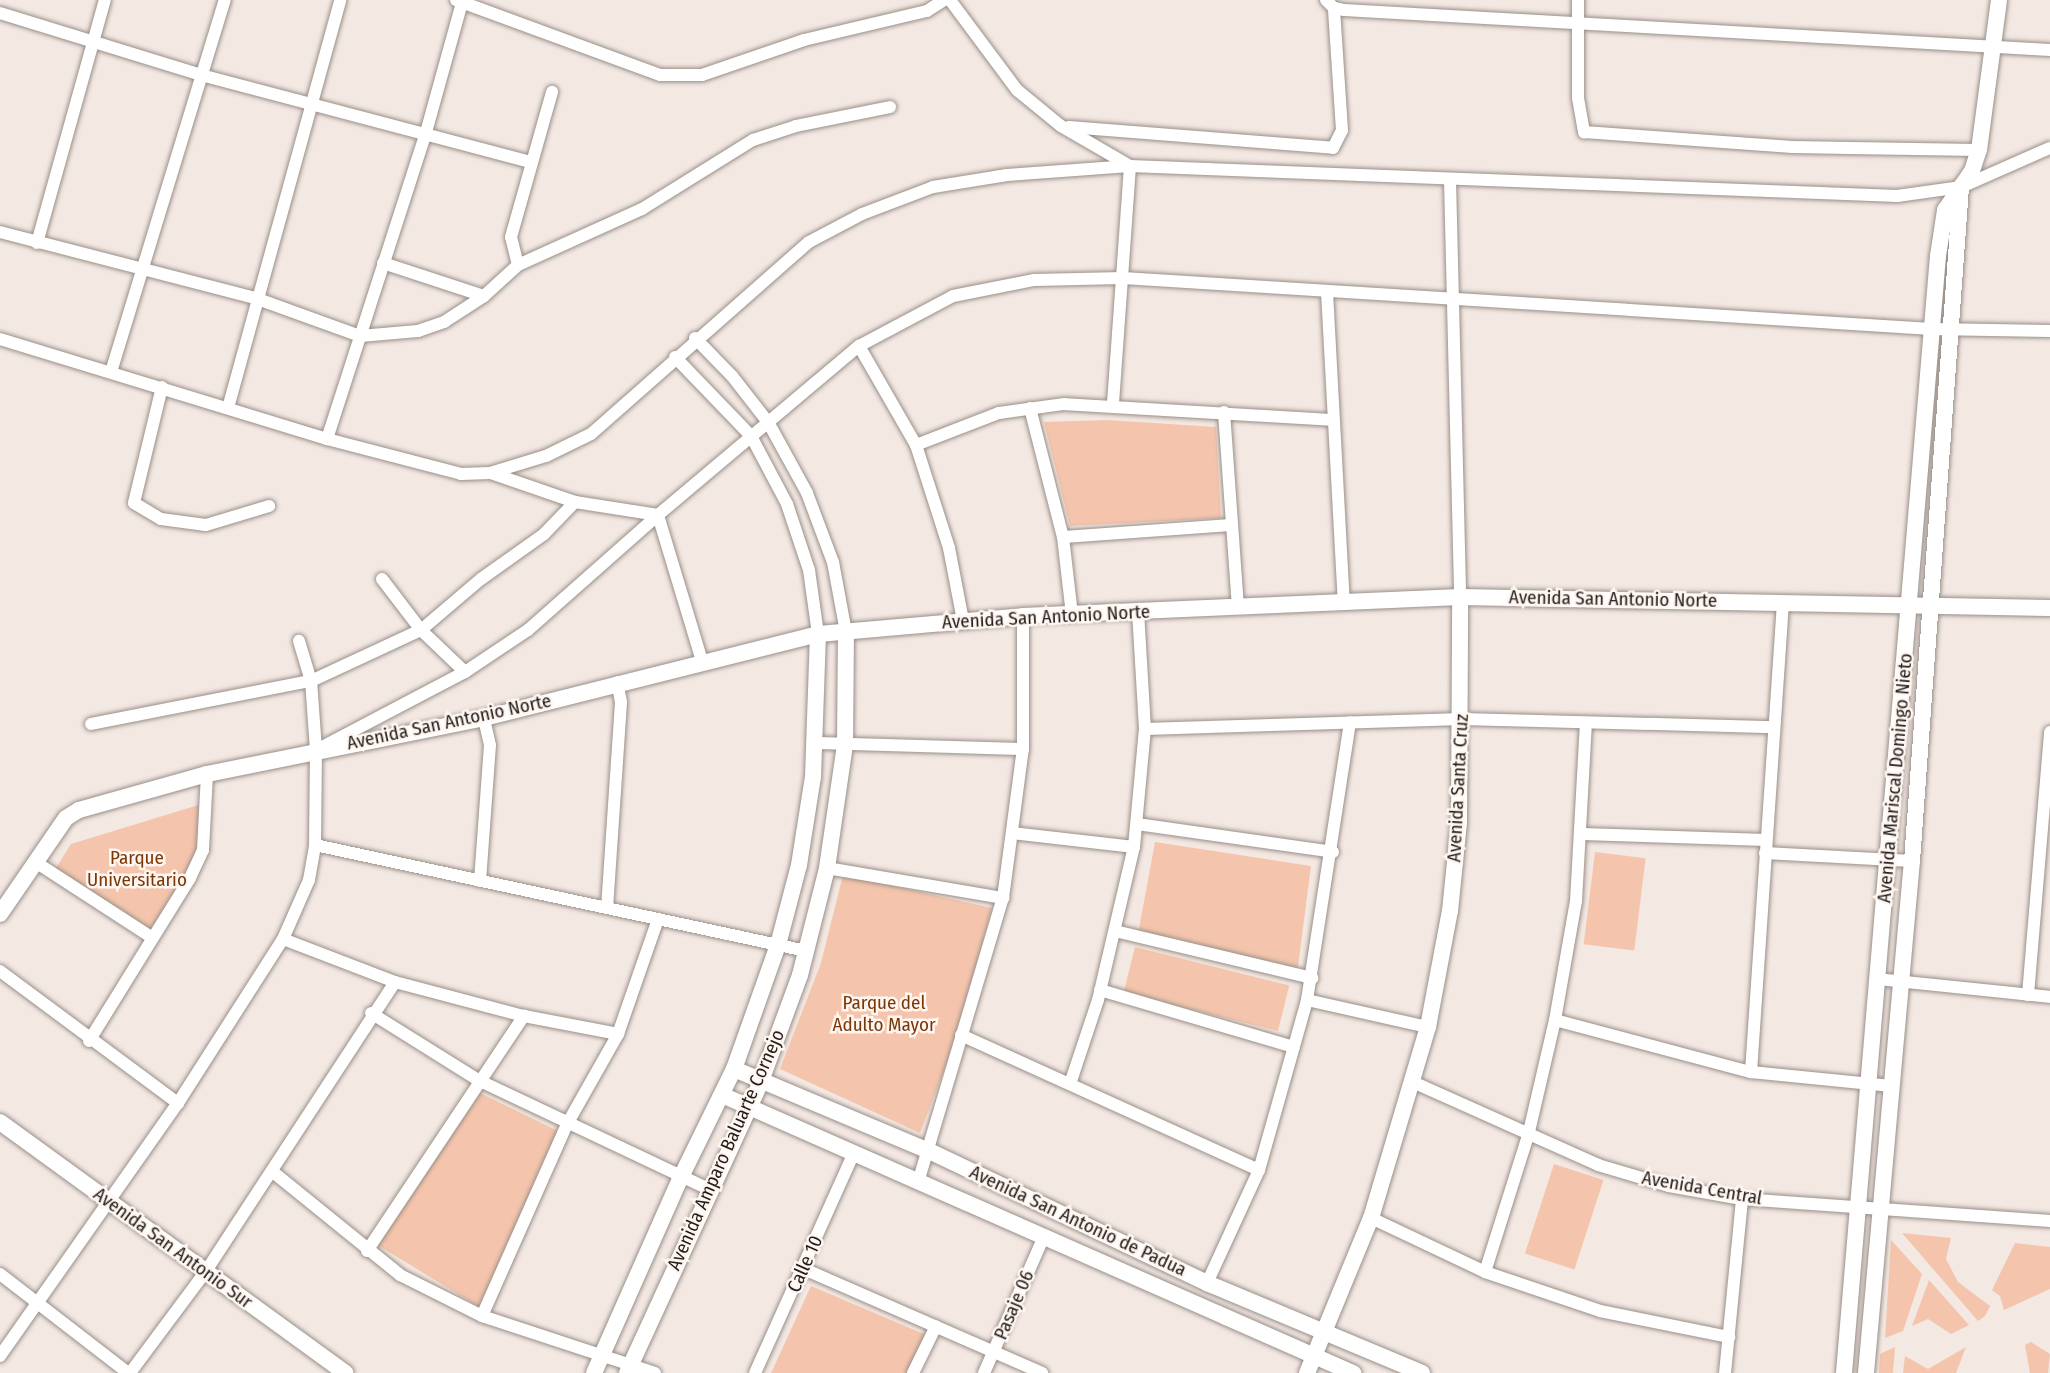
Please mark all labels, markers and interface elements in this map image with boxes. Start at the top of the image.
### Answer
street label: Avenida San Antonio Norte [1509,586,1717,612]
street label: Avenida San Antonio Norte [941,600,1151,634]
street label: Avenida Mariscal Domingo Nieto [1873,652,1917,904]
street label: Avenida San Antonio Norte [345,689,553,755]
street label: Avenida Santa Cruz [1443,713,1473,863]
park label: Parque Universitario [87,847,187,891]
park label: Parque del Adulto Mayor [832,992,936,1036]
street label: Avenida Amparo Baluarte Cornejo [662,1026,790,1274]
street label: Avenida San Antonio de Padua [966,1161,1190,1281]
street label: Avenida Central [1640,1166,1764,1210]
street label: Avenida San Antonio Sur [89,1183,257,1313]
street label: Calle 10 [782,1232,828,1296]
street label: Pasaje 06 [989,1267,1039,1343]

